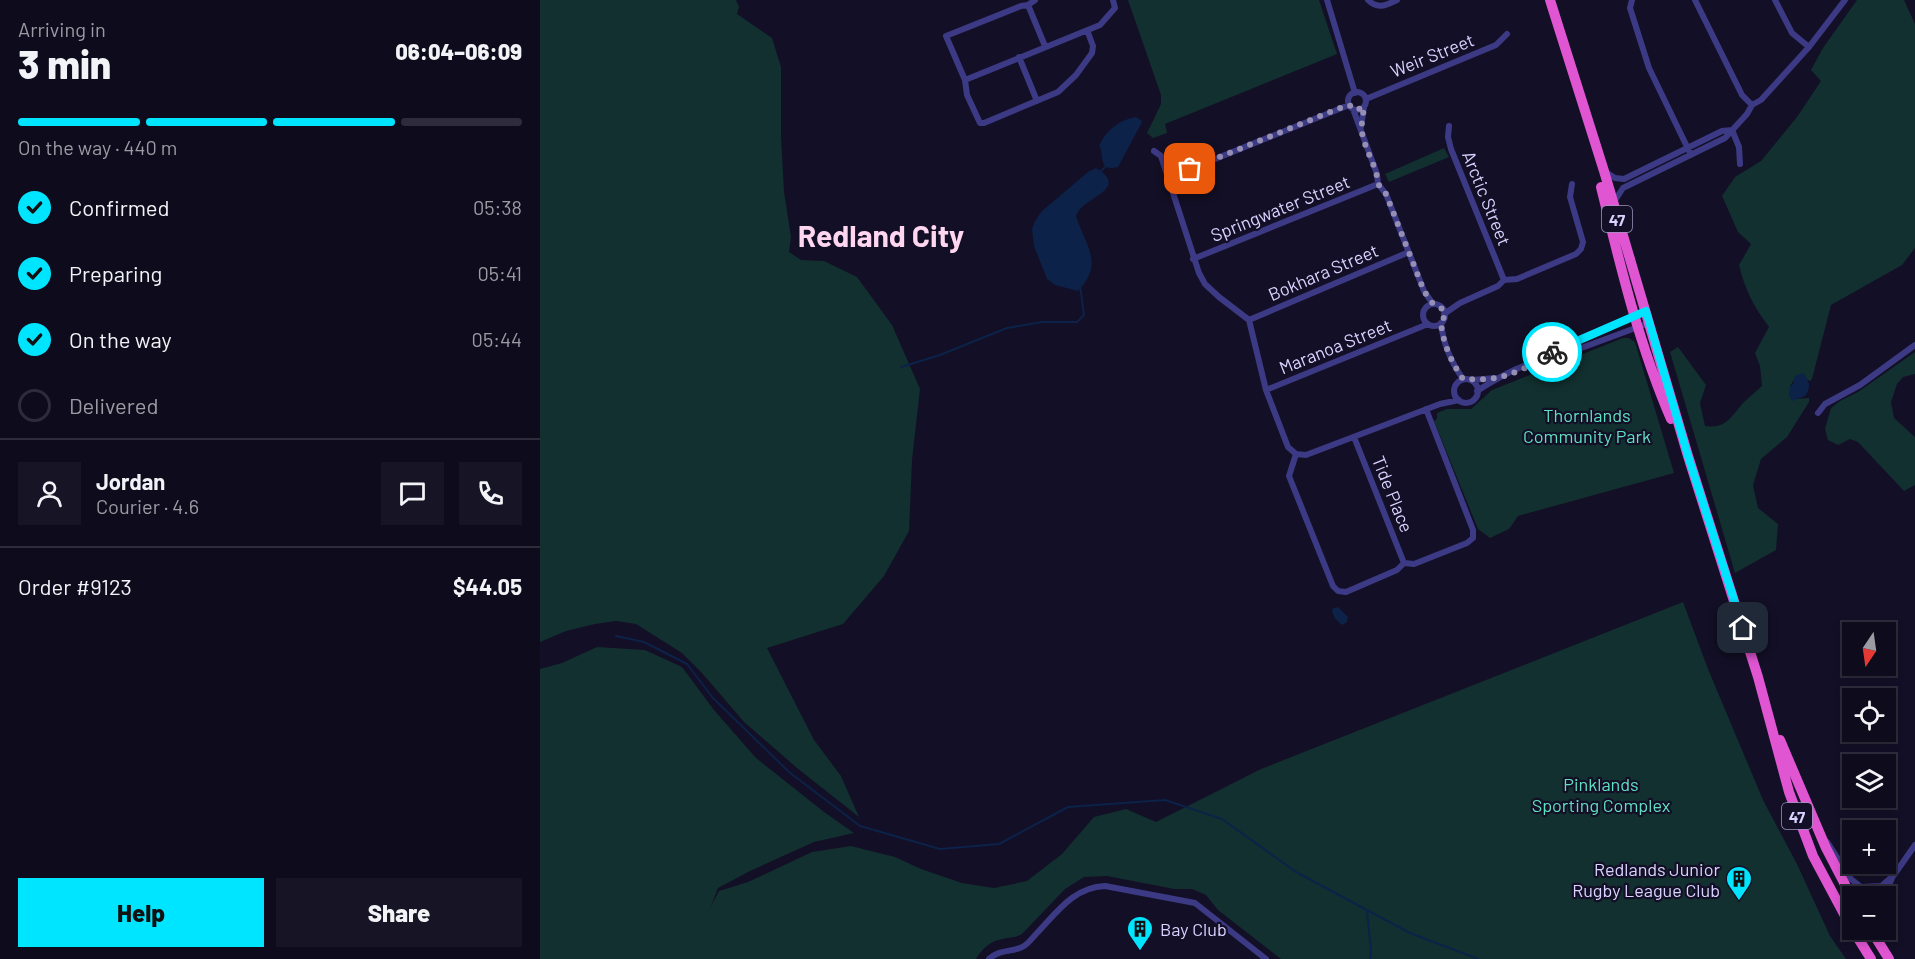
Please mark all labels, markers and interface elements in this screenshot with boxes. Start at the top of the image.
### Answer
text: Arriving in [18,17,106,41]
street label: Weir Street [1387,28,1477,82]
text: 06:04–06:09 [395,38,522,64]
text: 3 min [18,40,111,87]
text: On the way · 440 m [18,135,177,159]
pin [1164,143,1215,194]
street label: Arctic Street [1458,148,1516,248]
icon: bag [1173,152,1206,185]
street label: Springwater Street [1207,170,1353,246]
icon: check [18,191,51,224]
text: Confirmed [69,194,169,220]
text: 05:38 [473,195,522,219]
road number: 47 [1602,206,1632,232]
district label: Redland City [798,217,964,253]
street label: Bokhara Street [1265,239,1381,305]
icon: check [18,257,51,290]
text: Preparing [69,260,162,286]
text: 05:41 [477,261,522,285]
street label: Maranoa Street [1276,313,1394,379]
courier [1522,322,1582,382]
icon: check [18,323,51,356]
text: On the way [69,326,172,352]
text: 05:44 [472,327,522,351]
icon: bike [1536,336,1569,369]
text: Delivered [69,392,158,418]
park label: Thornlands Community Park [1523,404,1651,447]
street label: Tide Place [1368,453,1418,535]
button: person [18,462,81,525]
button: chat [381,462,444,525]
button: phone [459,462,522,525]
text: Jordan [96,468,165,494]
text: Courier · 4.6 [96,494,199,518]
text: Order #9123 [18,573,132,599]
text: $44.05 [453,573,522,599]
pin [1717,602,1768,653]
icon: home [1726,611,1759,644]
north arrow [1842,622,1896,676]
map controls [1842,622,1896,940]
button: locate [1842,688,1896,742]
button: layers [1842,754,1896,808]
park label: Pinklands Sporting Complex [1532,773,1671,816]
road number: 47 [1782,803,1812,829]
button: + [1842,820,1896,874]
place label: Redlands Junior Rugby League Club [1572,858,1720,901]
building icon: Redlands Junior Rugby League Club [1724,864,1754,902]
button: Help [18,878,264,947]
button: Share [276,878,522,947]
button: − [1842,886,1896,940]
building icon: Bay Club [1125,914,1155,952]
place label: Bay Club [1160,918,1227,940]

